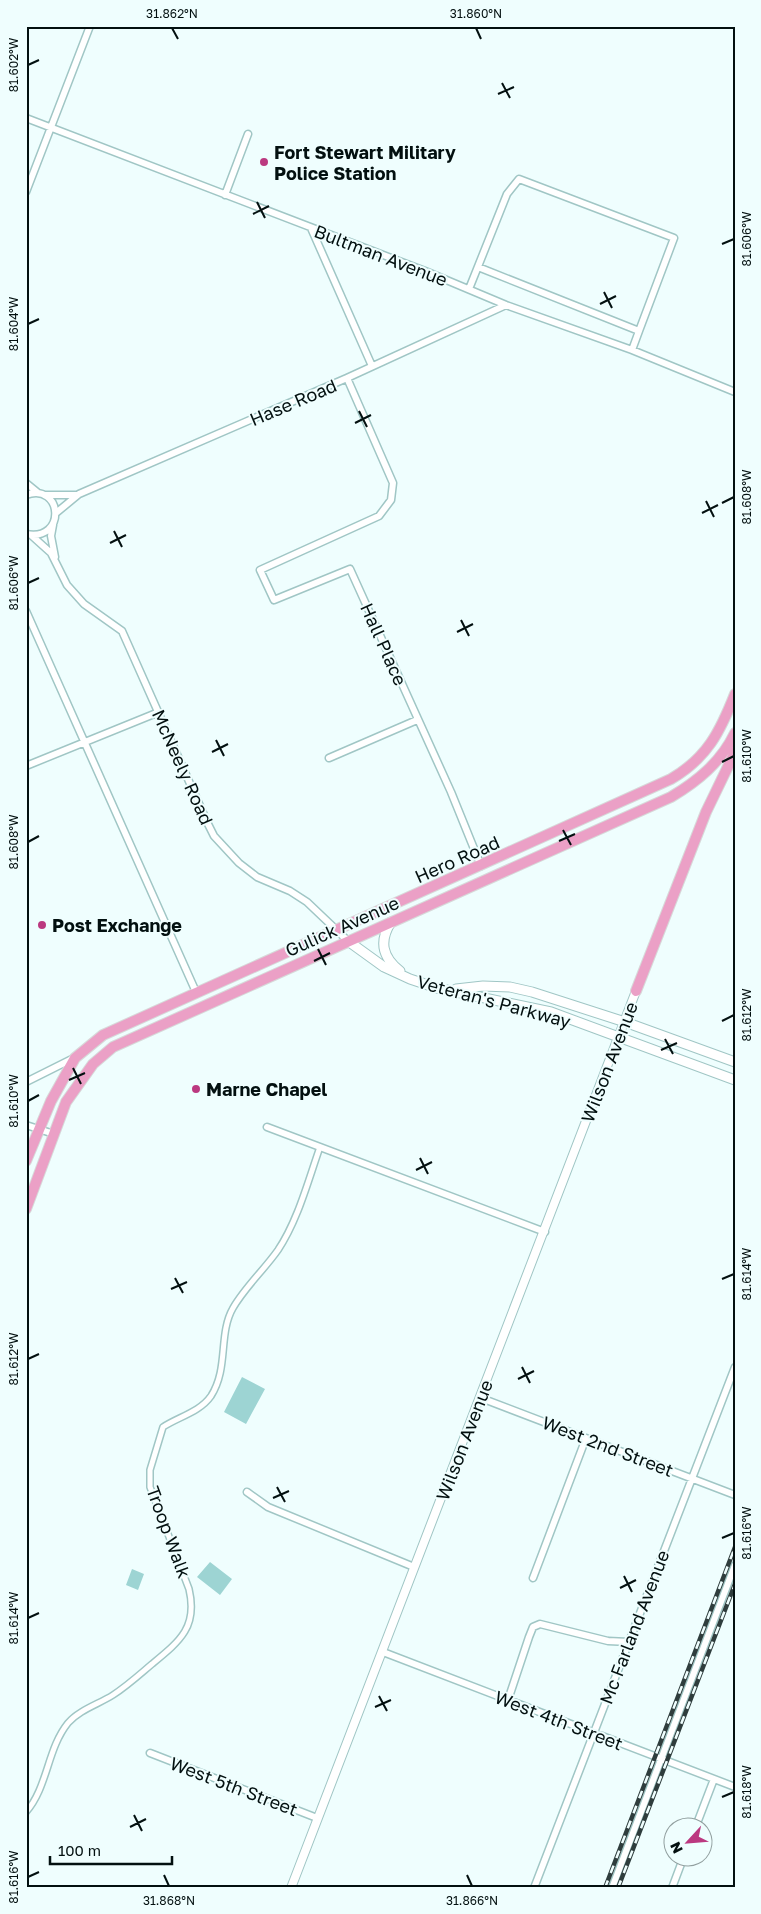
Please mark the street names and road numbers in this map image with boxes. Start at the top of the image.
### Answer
street label: Bultman Avenue [311,220,451,290]
street label: Hase Road [246,374,340,430]
street label: Hall Place [356,599,412,689]
street label: McNeely Road [148,706,218,828]
street label: Hero Road [411,831,503,887]
street label: Gulick Avenue [282,891,402,961]
street label: Veteran's Parkway [415,970,573,1032]
street label: Wilson Avenue [576,999,642,1125]
street label: Wilson Avenue [431,1377,497,1503]
street label: West 2nd Street [539,1411,677,1481]
street label: Troop Walk [142,1483,196,1581]
street label: Mc Farland Avenue [594,1547,674,1707]
street label: West 4th Street [492,1685,626,1755]
street label: West 5th Street [167,1752,301,1820]

